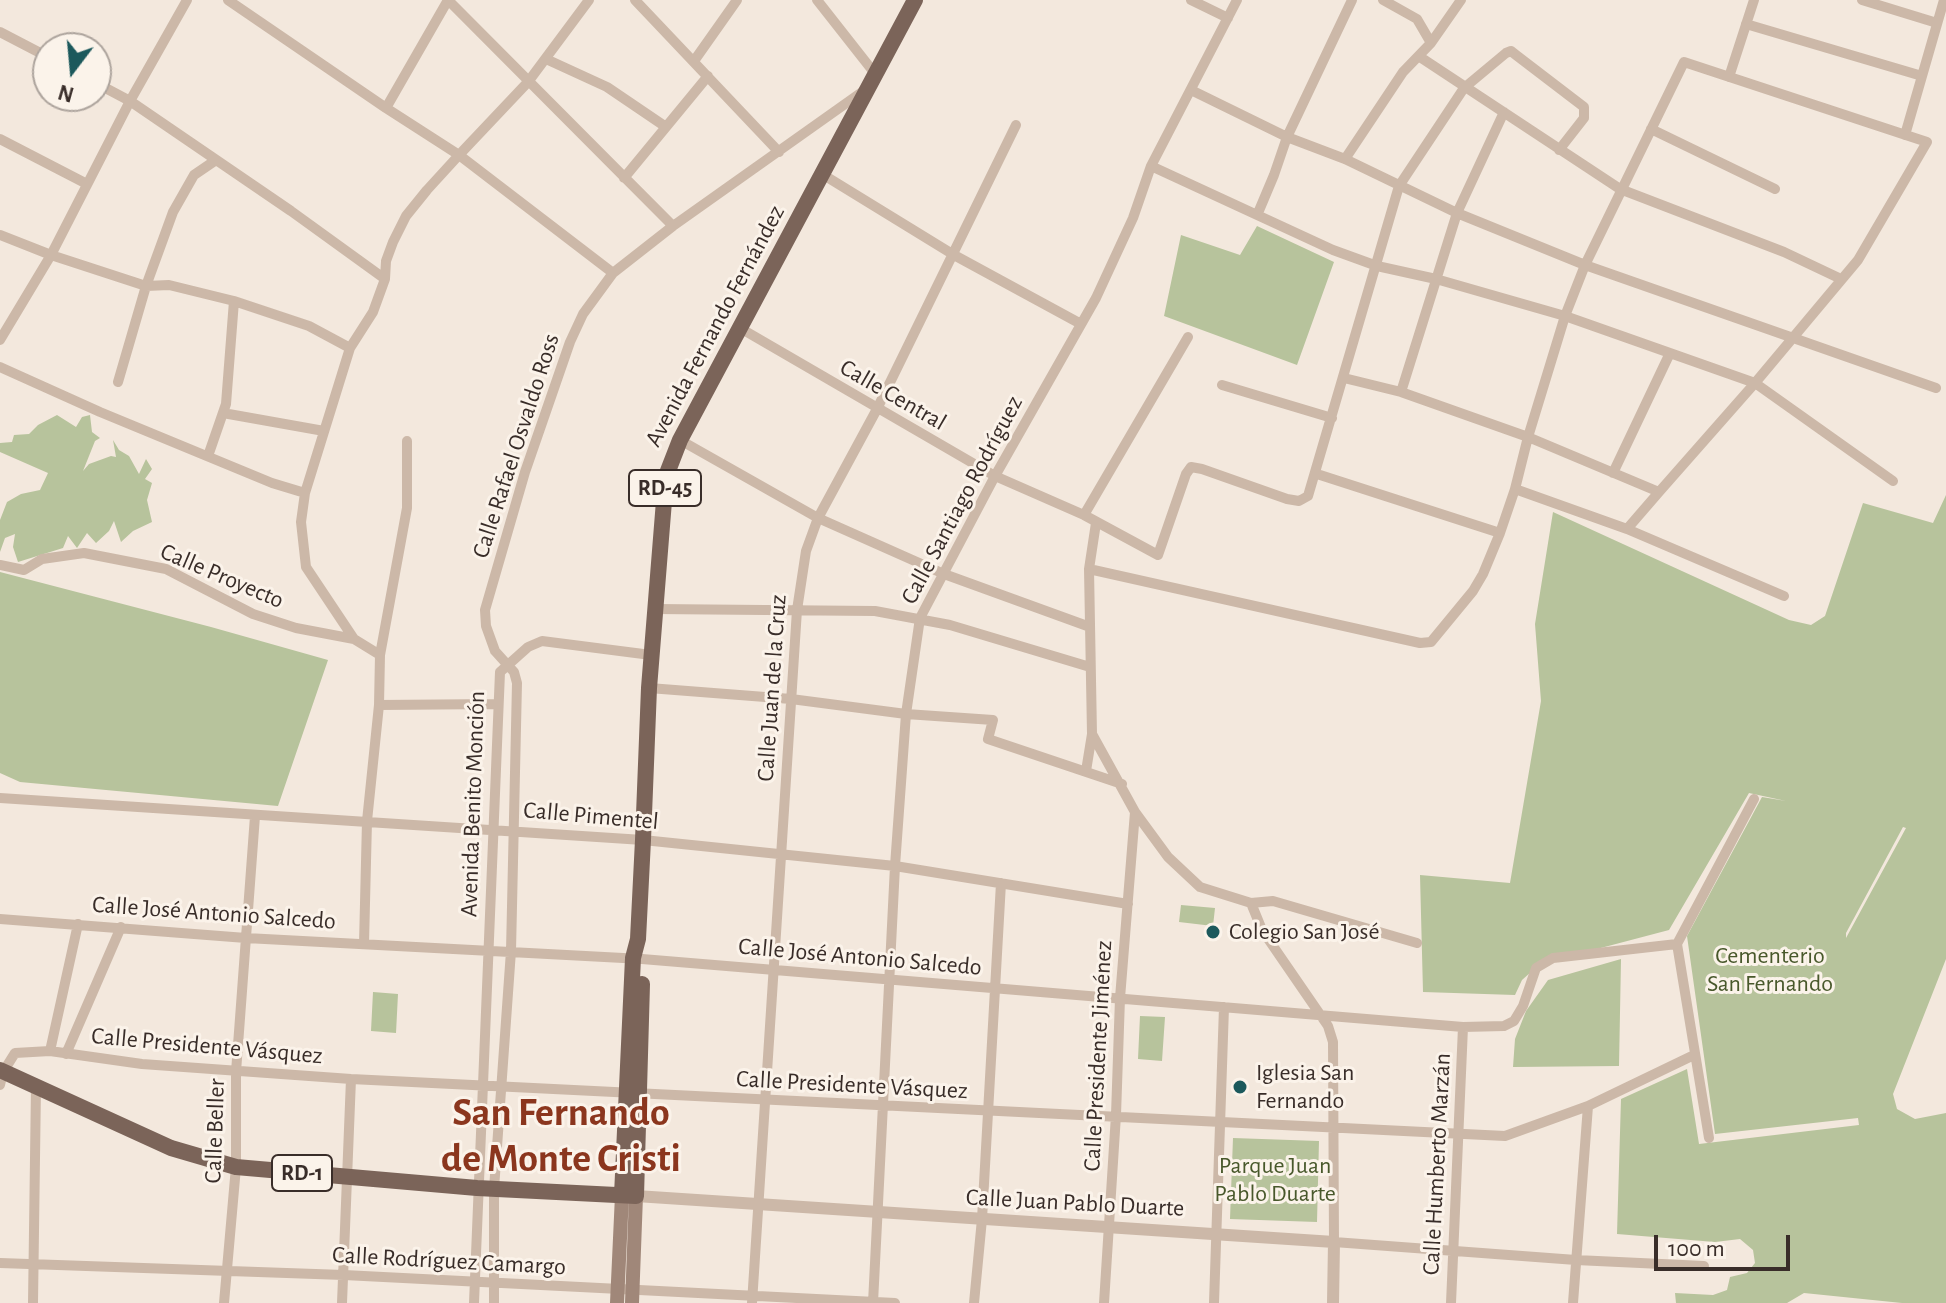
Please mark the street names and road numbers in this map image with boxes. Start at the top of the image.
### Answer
street label: Avenida Fernando Fernández [639,200,791,452]
street label: Calle Rafael Osvaldo Ross [466,330,566,562]
street label: Calle Central [835,353,951,437]
street label: Calle Santiago Rodríguez [895,391,1029,609]
road number: RD-45 [629,470,701,506]
street label: Calle Proyecto [156,537,288,615]
street label: Calle Juan de la Cruz [751,594,793,782]
street label: Avenida Benito Monción [455,690,491,918]
street label: Calle Pimentel [522,796,660,836]
street label: Calle José Antonio Salcedo [91,890,337,936]
street label: Calle José Antonio Salcedo [737,932,983,982]
street label: Calle Presidente Jiménez [1078,940,1118,1172]
street label: Calle Presidente Vásquez [90,1022,324,1070]
street label: Calle Humberto Marzán [1417,1052,1457,1276]
street label: Calle Presidente Vásquez [735,1065,969,1105]
street label: Calle Beller [199,1078,231,1184]
road number: RD-1 [272,1155,332,1191]
street label: Calle Juan Pablo Duarte [965,1183,1185,1223]
street label: Calle Rodríguez Camargo [331,1240,567,1282]

